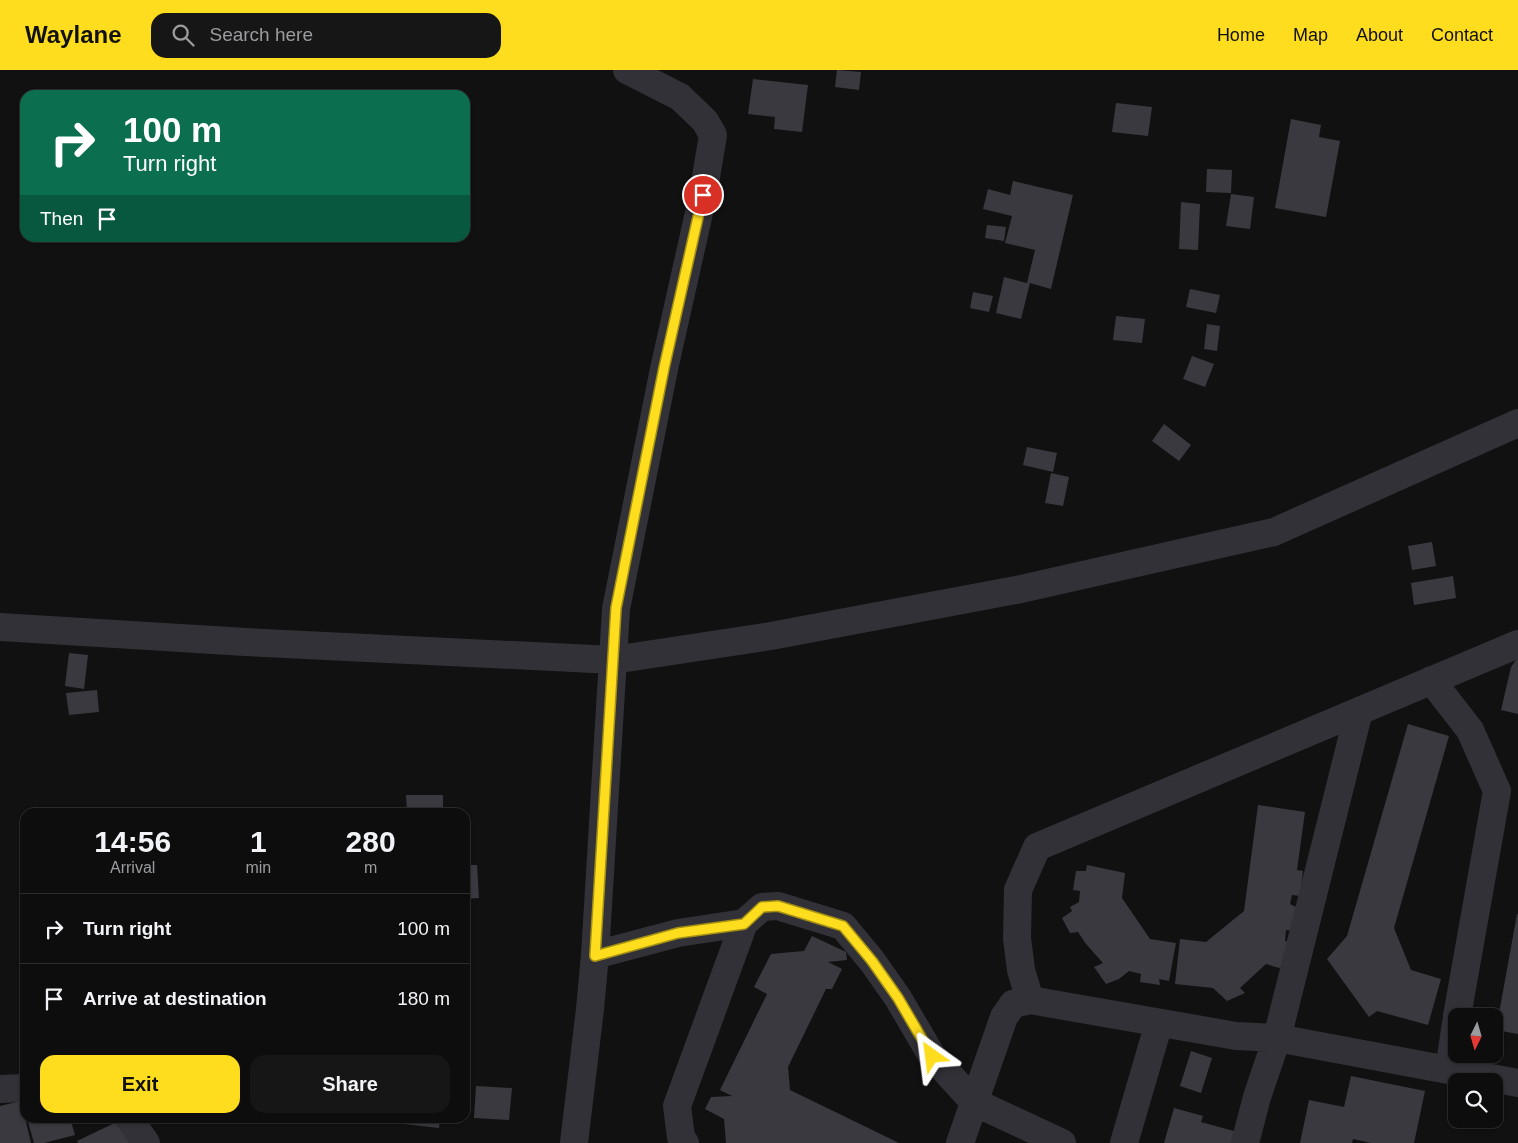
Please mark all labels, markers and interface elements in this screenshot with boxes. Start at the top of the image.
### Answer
search box [151,13,501,58]
text: Waylane [25,21,121,48]
icon: search [169,21,197,49]
text: Search here [209,24,313,45]
text: Home [1217,25,1265,45]
text: Map [1293,25,1328,45]
text: About [1356,25,1403,45]
text: Contact [1431,25,1493,45]
icon: right [40,110,105,175]
text: 100 m [123,110,222,149]
text: Turn right [123,151,216,176]
pin [682,174,724,216]
icon: arrive [689,181,717,209]
icon: arrive [93,205,121,233]
text: Then [40,208,83,229]
text: 14:56 [94,825,171,858]
text: 1 [250,825,267,858]
text: 280 [346,825,396,858]
text: Arrival [110,859,155,876]
text: min [245,859,271,876]
text: m [364,859,377,876]
icon: right [40,915,68,943]
text: Turn right [83,918,171,939]
text: 100 m [397,918,450,939]
icon: arrive [40,985,68,1013]
text: Arrive at destination [83,988,267,1009]
text: 180 m [397,988,450,1009]
north arrow [1448,1008,1502,1062]
map controls [1448,1008,1503,1128]
position arrow [905,1029,957,1081]
button: Exit [40,1055,240,1113]
button: Share [250,1055,450,1113]
button: search [1448,1073,1503,1128]

